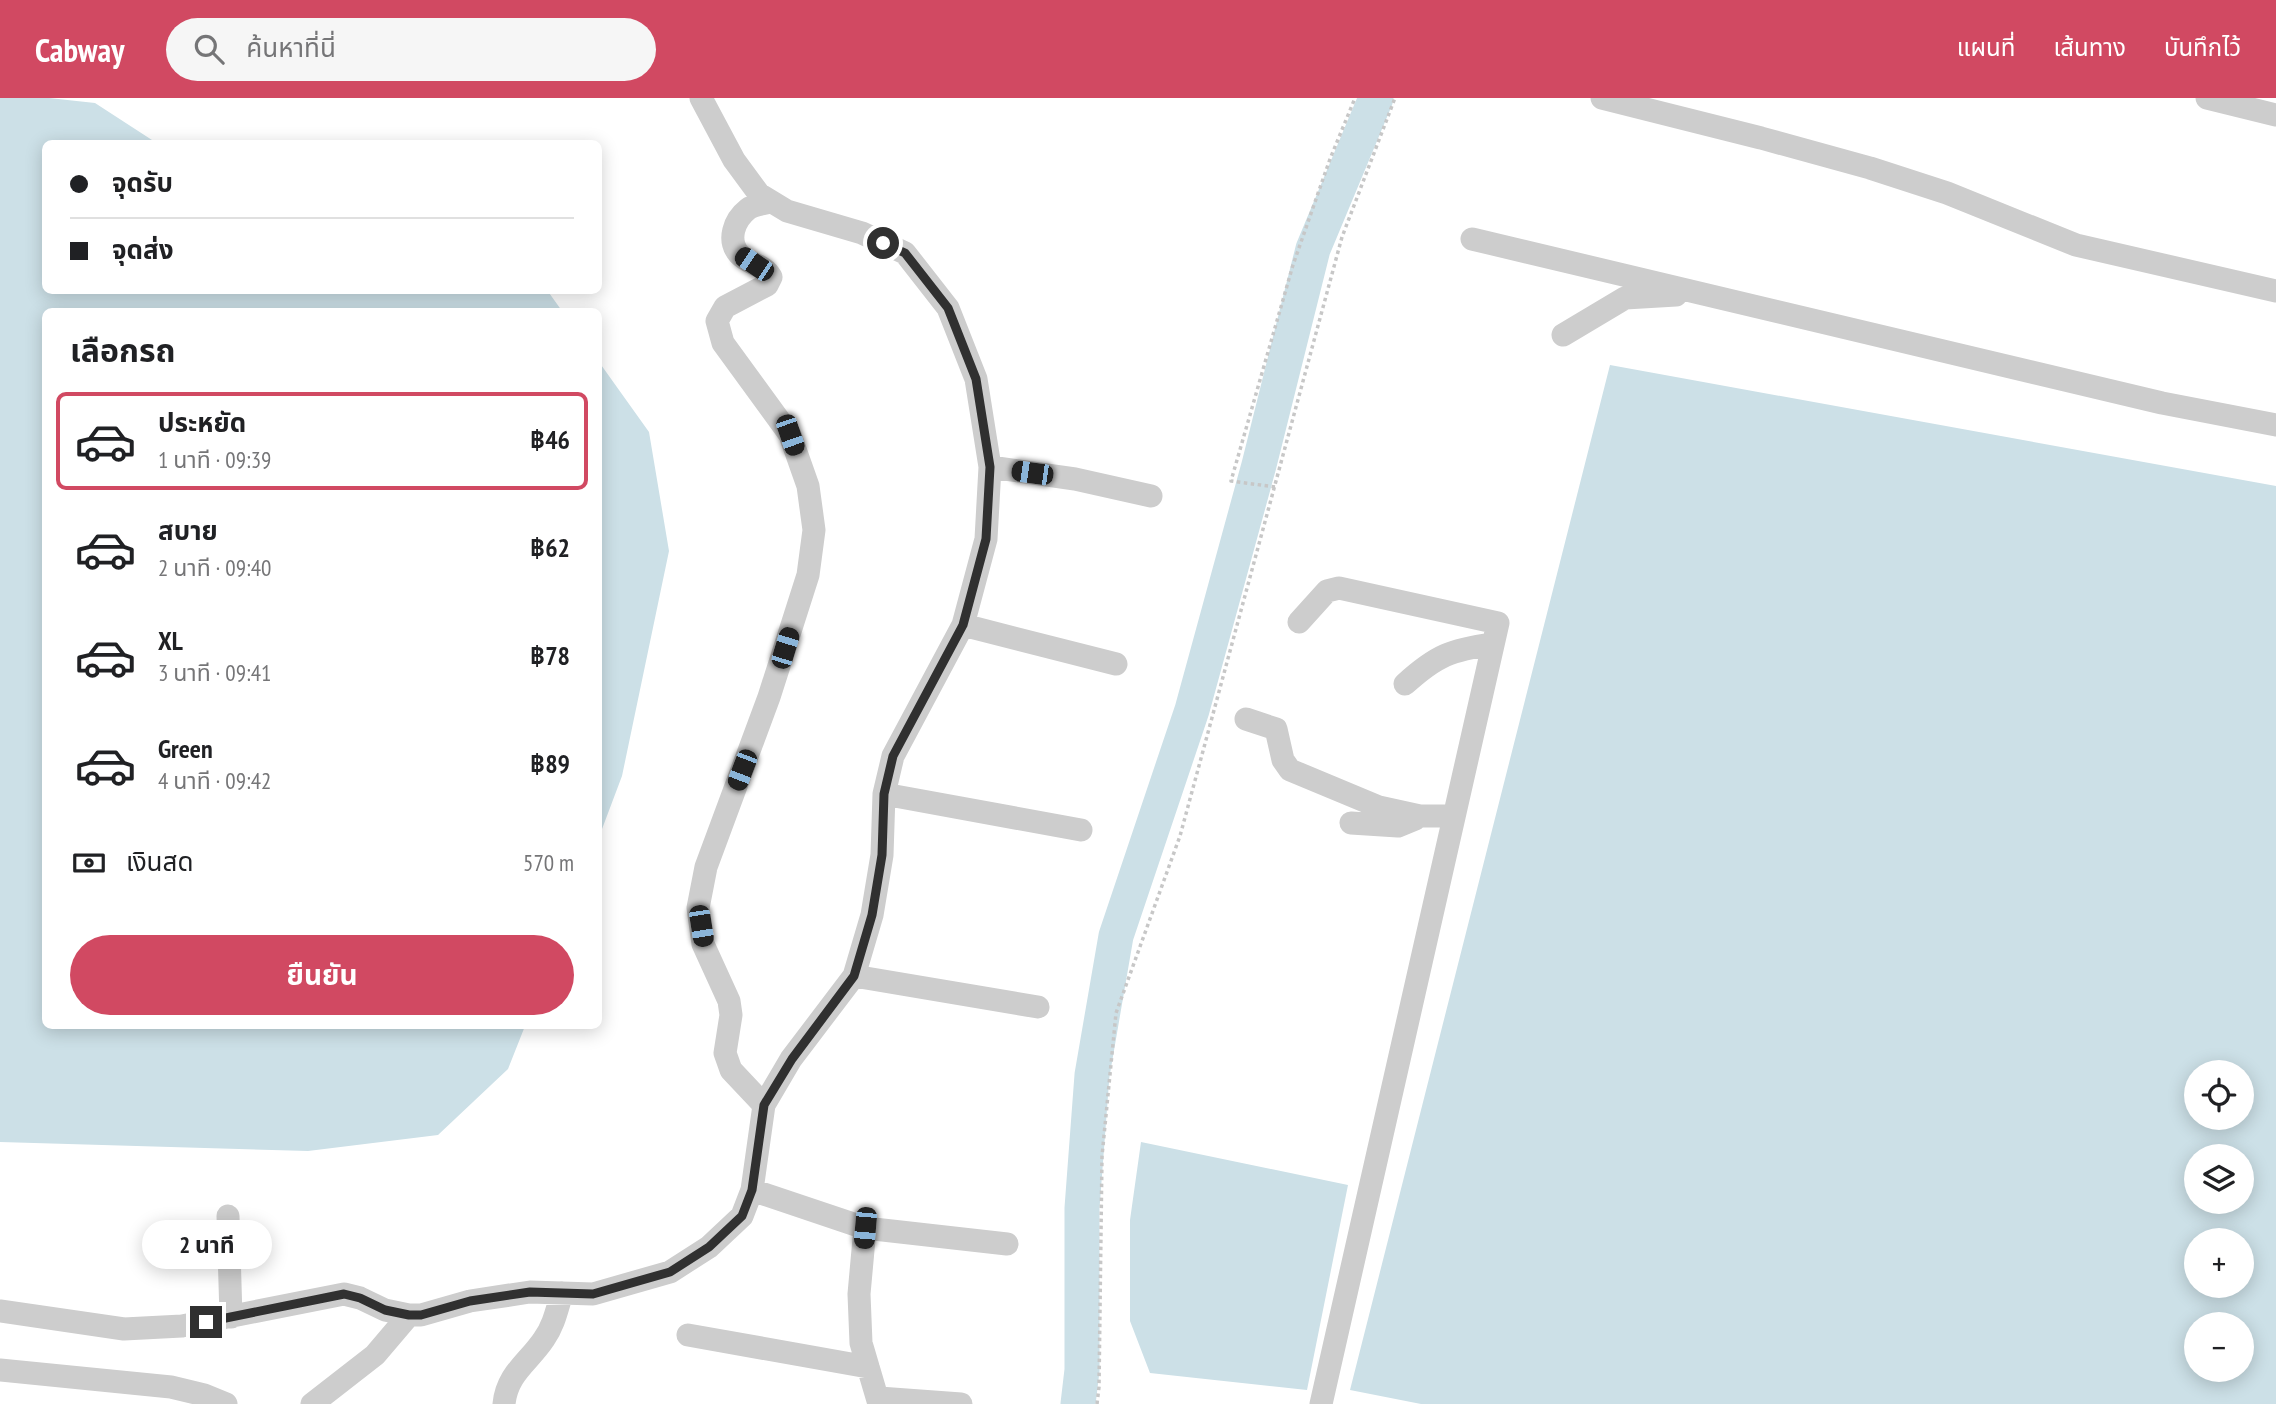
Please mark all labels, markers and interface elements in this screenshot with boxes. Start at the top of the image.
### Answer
search box [166,18,656,81]
text: Cabway [35,28,124,71]
icon: search [190,30,228,68]
text: ค้นหาที่นี่ [246,31,336,64]
text: แผนที่ [1957,32,2015,63]
text: เส้นทาง [2053,32,2126,63]
text: บันทึกไว้ [2164,32,2241,63]
text: จุดรับ [112,166,173,199]
route start [867,227,899,259]
text: จุดส่ง [112,233,174,266]
car [731,244,778,284]
text: เลือกรถ [70,329,175,371]
text: ประหยัด [158,406,246,439]
icon: car [74,410,137,473]
car [774,412,807,458]
text: ฿46 [530,423,570,456]
text: 1 นาที · 09:39 [158,445,271,474]
car [1010,460,1055,486]
text: สบาย [158,514,218,547]
icon: car [74,518,137,581]
text: ฿62 [530,531,570,564]
text: 2 นาที · 09:40 [158,553,271,582]
text: XL [158,624,183,657]
car [769,625,802,671]
icon: car [74,626,137,689]
text: ฿78 [530,639,570,672]
text: 3 นาที · 09:41 [158,658,271,687]
text: Green [158,732,213,765]
icon: car [74,734,137,797]
text: ฿89 [530,747,570,780]
car [725,747,760,793]
text: 4 นาที · 09:42 [158,766,271,795]
icon: cash [70,844,108,882]
text: เงินสด [126,845,193,878]
text: 570 m [523,848,574,877]
car [688,904,715,948]
button: ยืนยัน [70,935,574,1015]
map controls [2184,1060,2254,1382]
button: locate [2184,1060,2254,1130]
button: layers [2184,1144,2254,1214]
car [853,1206,878,1250]
callout: 2 นาที [141,1220,271,1270]
button: + [2184,1228,2254,1298]
text: 2 นาที [179,1230,235,1259]
route end [190,1306,222,1338]
button: − [2184,1312,2254,1382]

